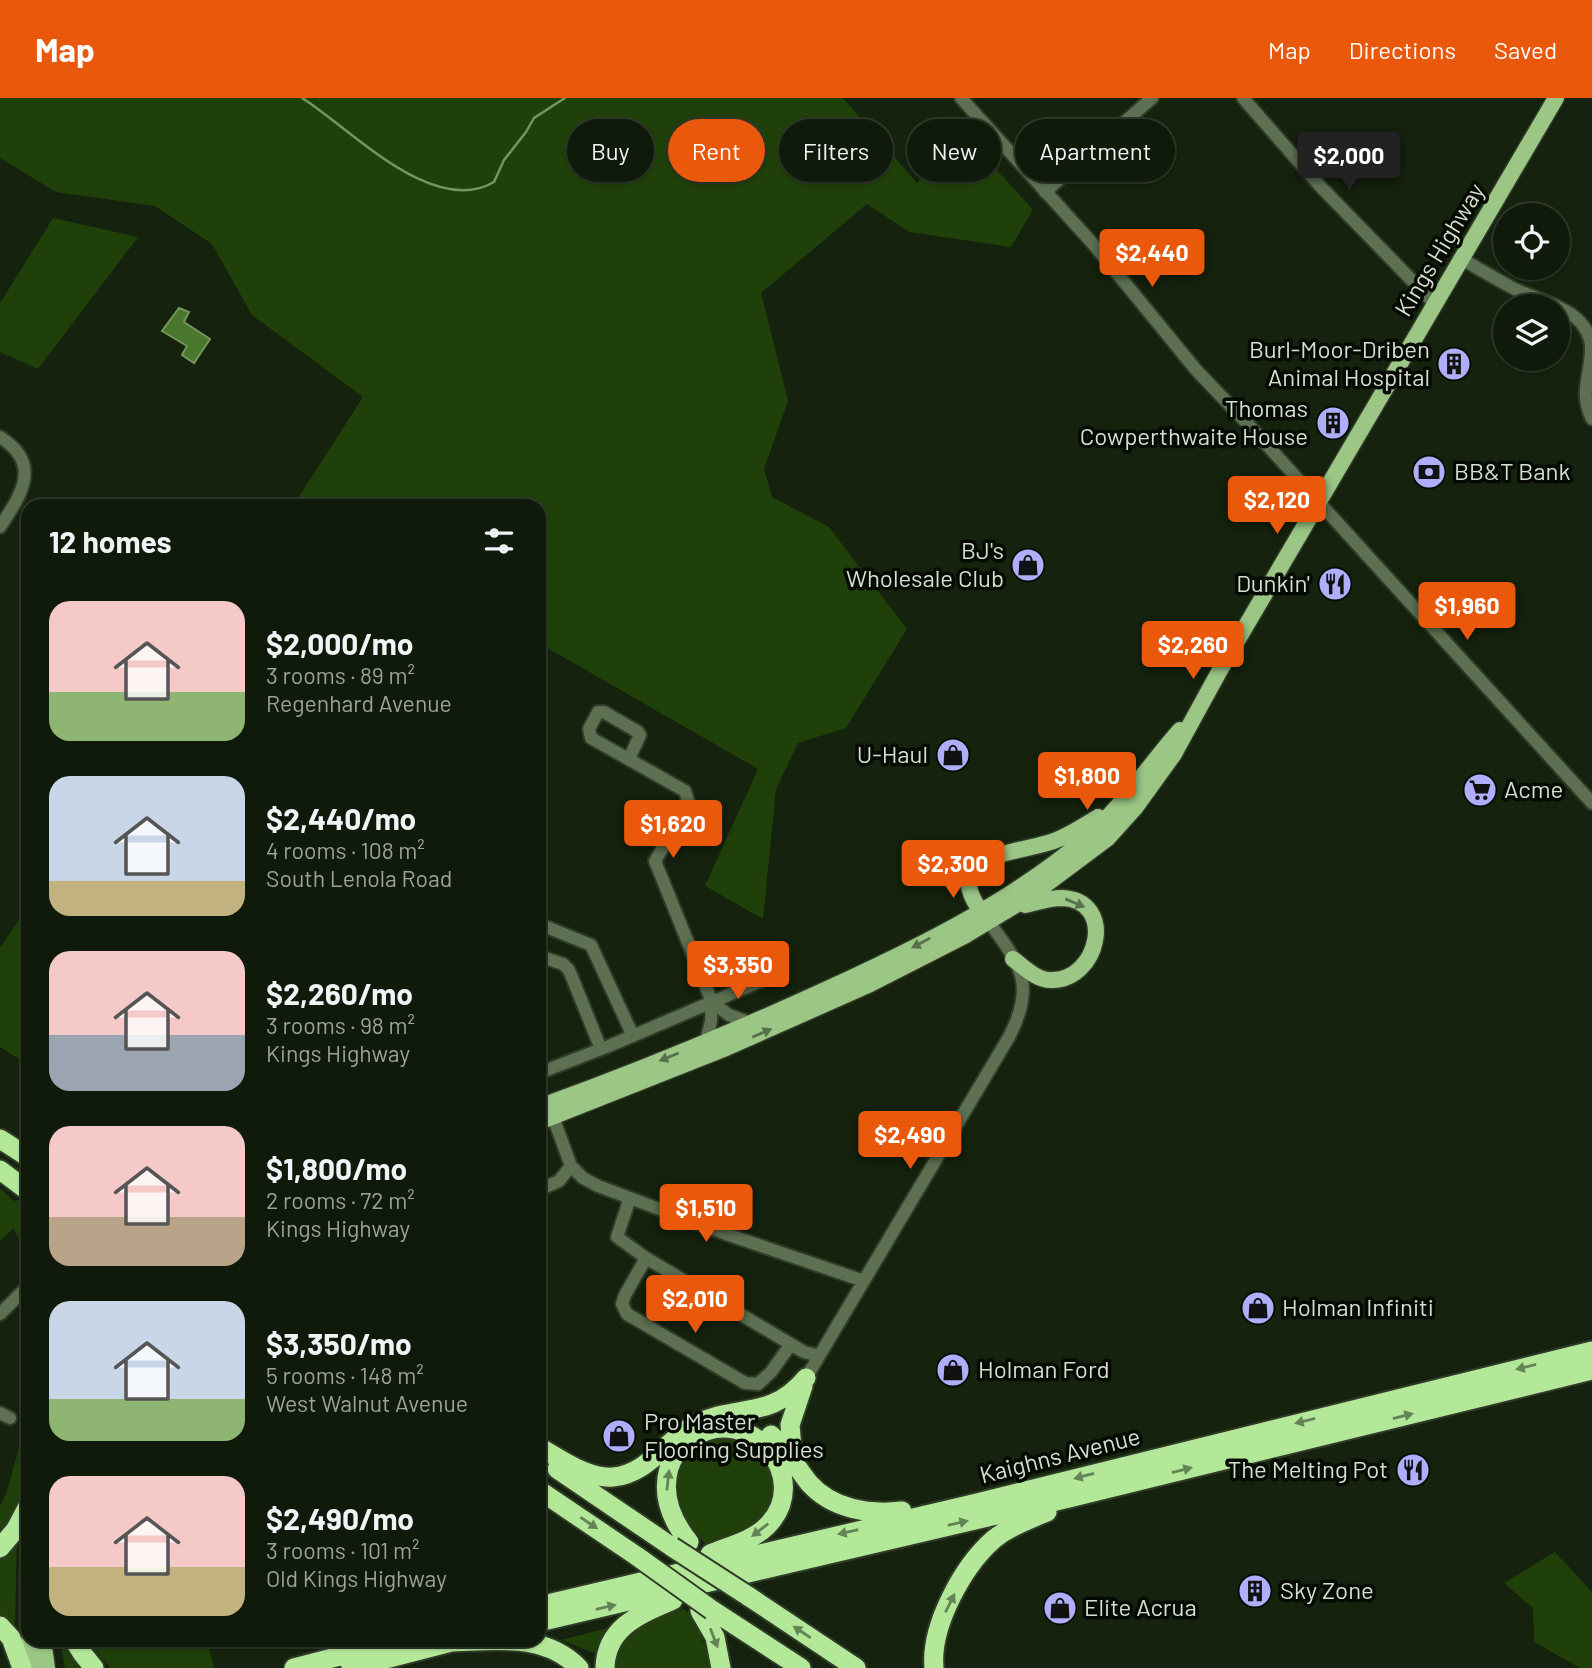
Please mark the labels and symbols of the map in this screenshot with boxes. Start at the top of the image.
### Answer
pin: $2,000 [1292,132,1406,192]
street label: Kings Highway [1388,177,1490,321]
pin: $2,440 [1095,230,1209,289]
place label: Burl-Moor-Driben Animal Hospital [1249,334,1430,391]
building icon: Burl-Moor-Driben Animal Hospital [1435,345,1473,383]
place label: Thomas Cowperthwaite House [1080,393,1308,450]
building icon: Thomas Cowperthwaite House [1314,404,1352,442]
bank icon: BB&T Bank [1410,453,1448,491]
place label: BB&T Bank [1454,456,1570,485]
pin: $2,120 [1220,476,1334,536]
place label: BJ's Wholesale Club [846,535,1004,592]
shop icon: BJ's Wholesale Club [1009,546,1047,584]
restaurant icon: Dunkin' [1316,565,1354,603]
place label: Dunkin' [1236,568,1310,597]
pin: $1,960 [1410,582,1524,642]
pin: $2,260 [1136,622,1250,681]
shop icon: U-Haul [934,736,972,774]
place label: U-Haul [857,739,928,768]
pin: $1,800 [1030,752,1144,812]
supermarket icon: Acme [1461,771,1499,809]
place label: Acme [1504,774,1563,803]
pin: $1,620 [616,800,730,860]
pin: $2,300 [896,840,1010,900]
one-way arrow [1065,897,1085,909]
one-way arrow [911,938,931,949]
pin: $3,350 [681,942,795,1001]
one-way arrow [751,1027,772,1038]
one-way arrow [658,1052,679,1063]
pin: $2,490 [853,1112,967,1171]
pin: $1,510 [649,1184,763,1244]
pin: $2,010 [638,1276,752,1335]
shop icon: Holman Infiniti [1239,1289,1277,1327]
place label: Holman Infiniti [1282,1292,1434,1321]
shop icon: Holman Ford [934,1351,972,1389]
place label: Holman Ford [978,1354,1110,1383]
one-way arrow [1515,1362,1537,1373]
place label: Pro Master Flooring Supplies [644,1406,824,1463]
one-way arrow [1393,1410,1415,1421]
one-way arrow [1294,1416,1316,1427]
shop icon: Pro Master Flooring Supplies [600,1417,638,1455]
street label: Kaighns Avenue [976,1421,1143,1488]
restaurant icon: The Melting Pot [1394,1451,1432,1489]
place label: The Melting Pot [1228,1454,1388,1483]
one-way arrow [1172,1464,1194,1475]
one-way arrow [663,1469,674,1491]
one-way arrow [1073,1471,1095,1482]
one-way arrow [580,1516,598,1530]
one-way arrow [947,1517,969,1528]
one-way arrow [752,1522,770,1537]
one-way arrow [837,1527,859,1538]
building icon: Sky Zone [1236,1572,1274,1610]
place label: Sky Zone [1280,1575,1374,1604]
shop icon: Elite Acrua [1041,1589,1079,1627]
place label: Elite Acrua [1084,1592,1197,1621]
one-way arrow [944,1593,955,1613]
one-way arrow [595,1601,617,1612]
one-way arrow [792,1626,812,1639]
one-way arrow [709,1628,720,1649]

